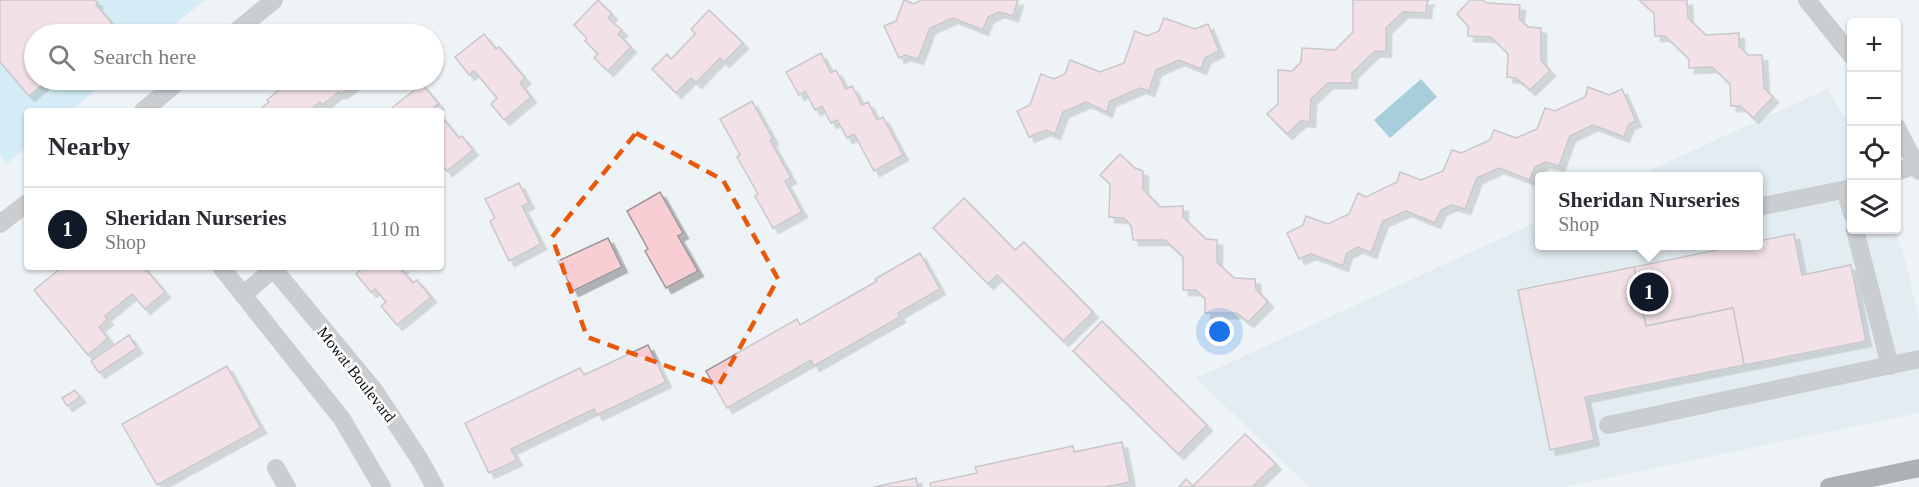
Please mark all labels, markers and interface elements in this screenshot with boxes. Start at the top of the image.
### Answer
map controls [1847,18,1901,234]
button: + [1847,18,1901,72]
search box [24,24,444,90]
icon: search [45,41,78,74]
text: Search here [93,44,196,69]
button: − [1847,72,1901,126]
button: locate [1847,126,1901,180]
text: Nearby [48,132,130,161]
popup [1535,172,1763,250]
button: layers [1847,180,1901,234]
text: Sheridan Nurseries [1558,187,1740,212]
text: Sheridan Nurseries [105,205,287,230]
text: Shop [1558,213,1599,235]
text: 1 [63,218,73,240]
text: 110 m [370,218,420,240]
text: Shop [105,231,146,253]
pin: 1 [1630,270,1668,314]
your location [1205,317,1234,346]
street label: Mowat Boulevard [314,323,399,425]

